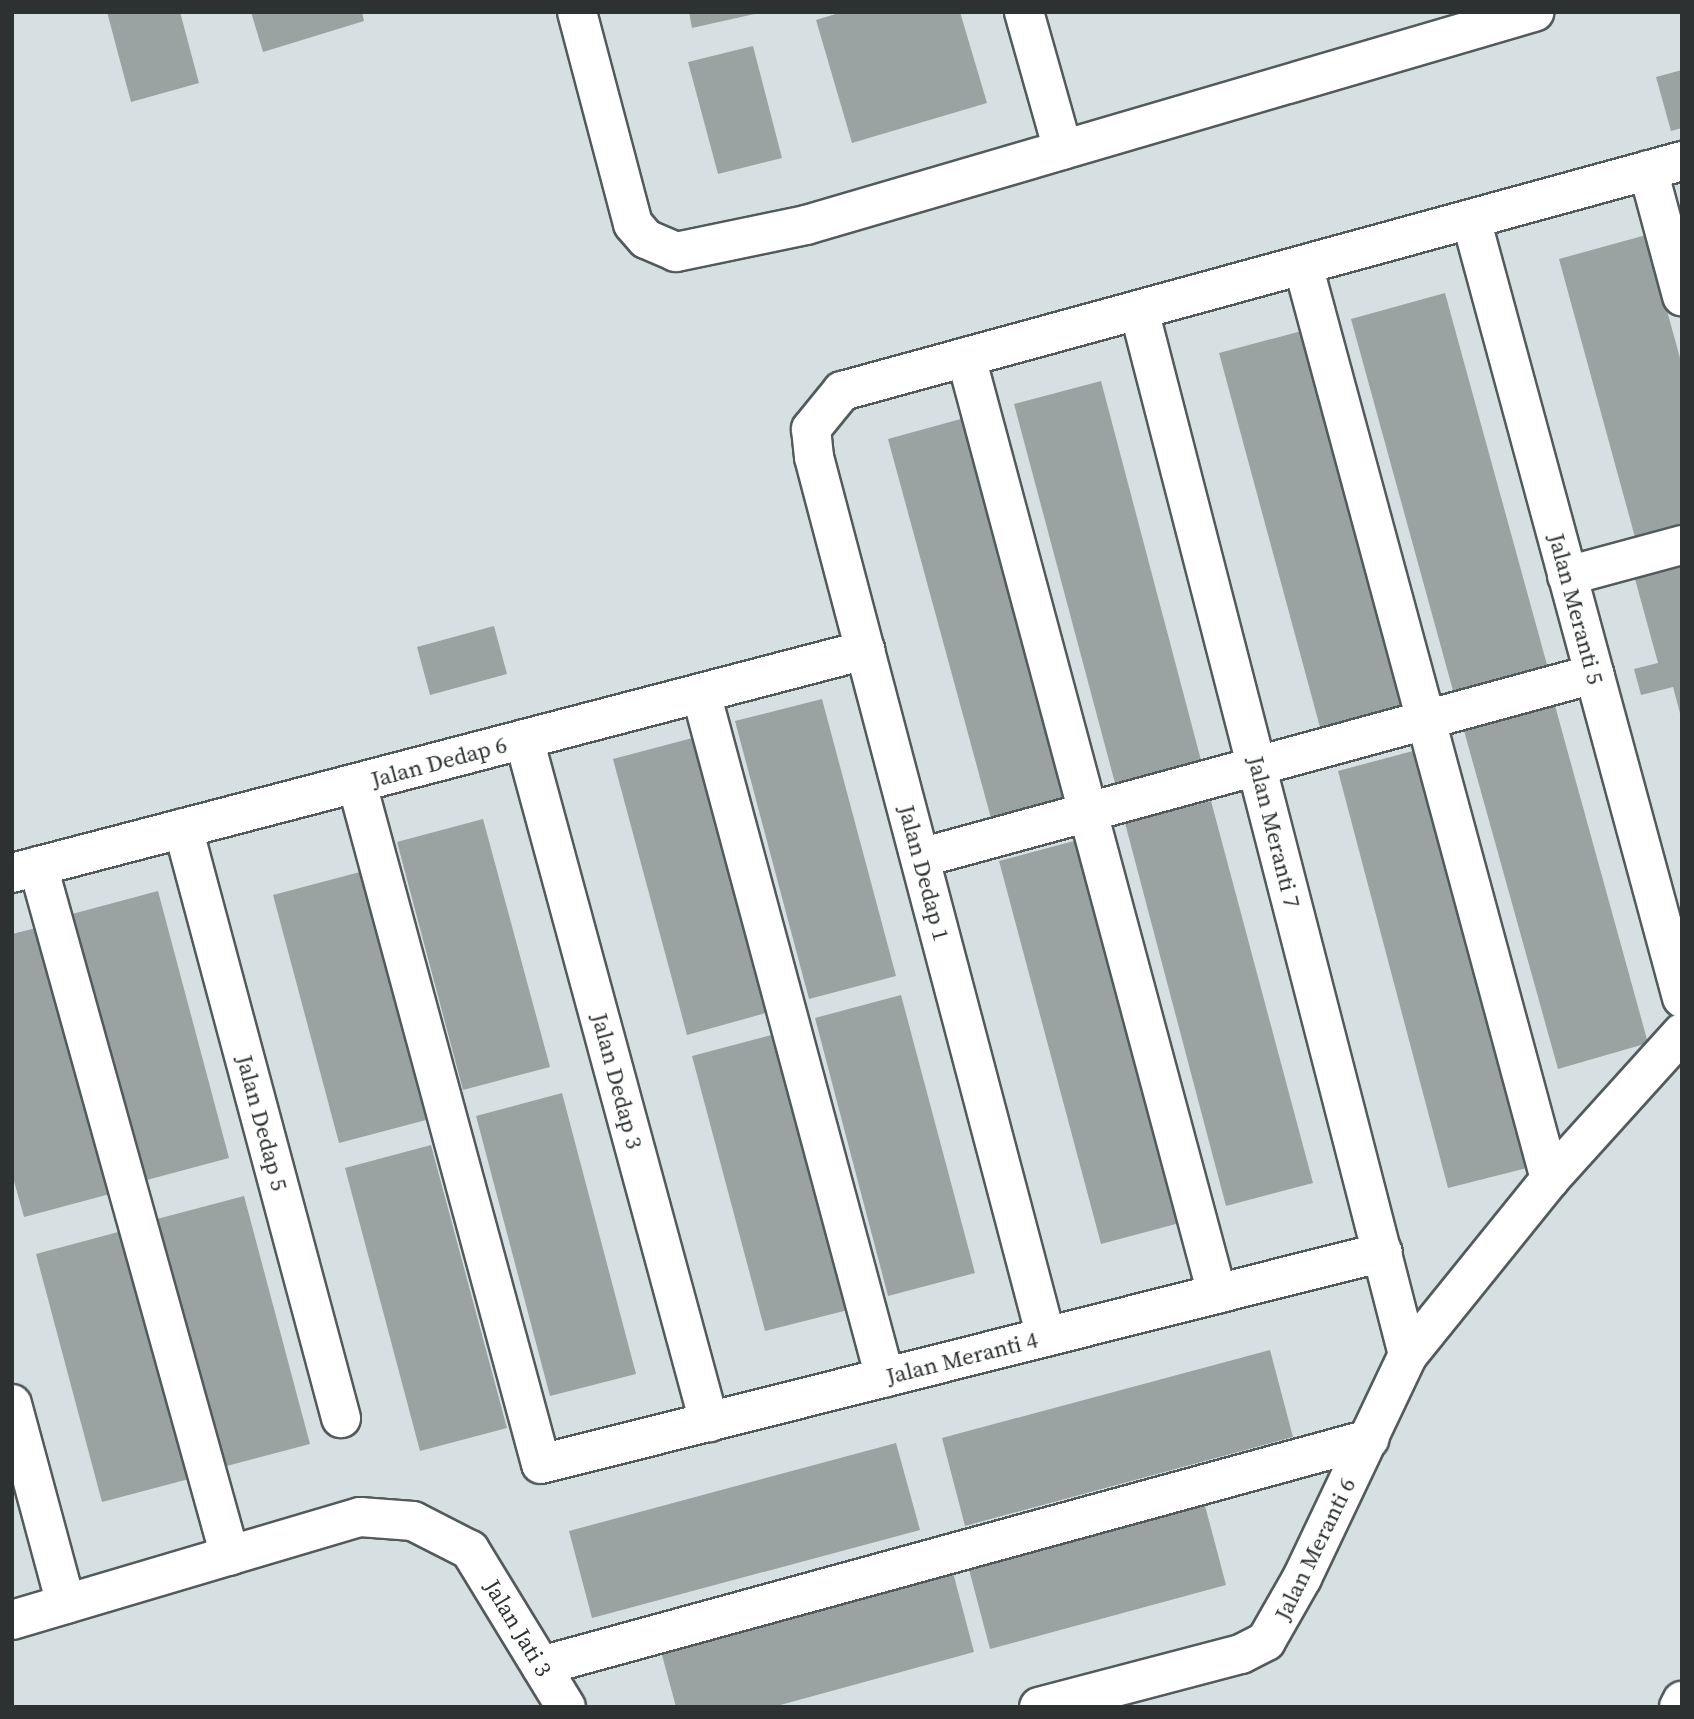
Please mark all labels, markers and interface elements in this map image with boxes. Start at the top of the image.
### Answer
street label: Jalan Meranti 5 [1543,530,1609,688]
street label: Jalan Dedap 6 [368,731,510,793]
street label: Jalan Meranti 7 [1242,753,1306,911]
street label: Jalan Dedap 1 [893,802,955,944]
street label: Jalan Dedap 3 [586,1010,648,1152]
street label: Jalan Dedap 5 [231,1052,293,1194]
street label: Jalan Meranti 4 [883,1326,1041,1390]
street label: Jalan Meranti 6 [1269,1473,1361,1625]
street label: Jalan Jati 3 [478,1575,558,1681]

